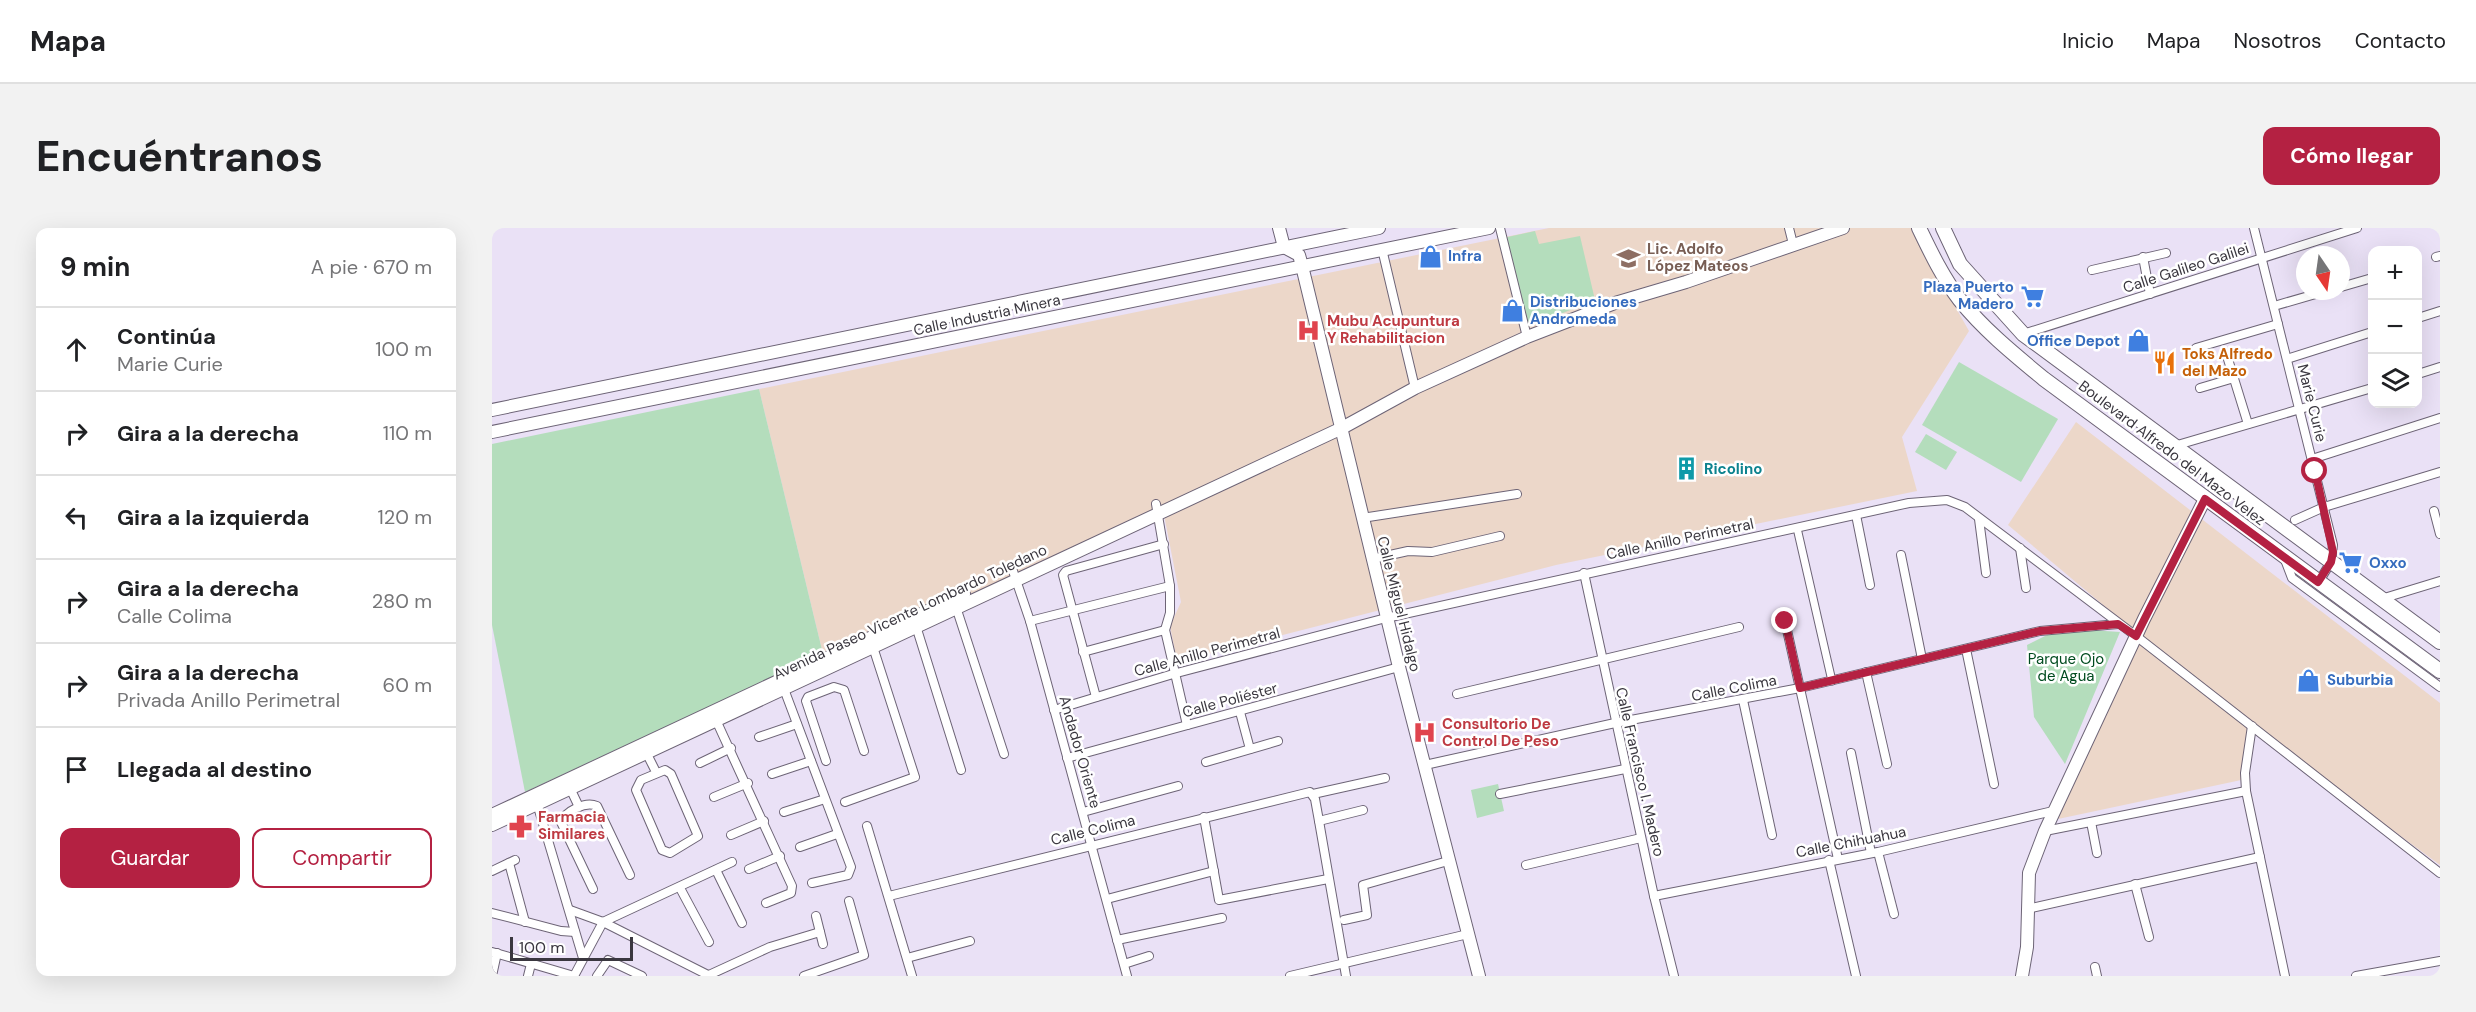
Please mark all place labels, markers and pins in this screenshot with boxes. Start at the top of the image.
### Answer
place label: Lic. Adolfo López Mateos [1647,239,1748,276]
shop icon: Infra [1417,243,1443,269]
school or university icon: Lic. Adolfo López Mateos [1616,245,1642,271]
place label: Infra [1448,246,1482,266]
place label: Plaza Puerto Madero [1923,277,2014,314]
supermarket icon: Plaza Puerto Madero [2019,283,2045,309]
place label: Distribuciones Andromeda [1530,292,1637,329]
shop icon: Distribuciones Andromeda [1499,298,1525,324]
place label: Mubu Acupuntura Y Rehabilitacion [1327,311,1460,348]
hospital icon: Mubu Acupuntura Y Rehabilitacion [1296,317,1322,343]
shop icon: Office Depot [2125,328,2151,354]
place label: Office Depot [2027,331,2120,351]
place label: Toks Alfredo del Mazo [2182,344,2273,381]
restaurant icon: Toks Alfredo del Mazo [2151,350,2177,376]
building icon: Ricolino [1673,456,1699,482]
place label: Ricolino [1704,459,1762,479]
supermarket icon: Oxxo [2338,550,2364,576]
place label: Oxxo [2369,553,2407,573]
shop icon: Suburbia [2296,667,2322,693]
place label: Suburbia [2327,670,2393,690]
place label: Consultorio De Control De Peso [1442,714,1559,751]
hospital icon: Consultorio De Control De Peso [1411,720,1437,746]
place label: Farmacia Similares [538,807,606,844]
pharmacy icon: Farmacia Similares [507,813,533,839]

